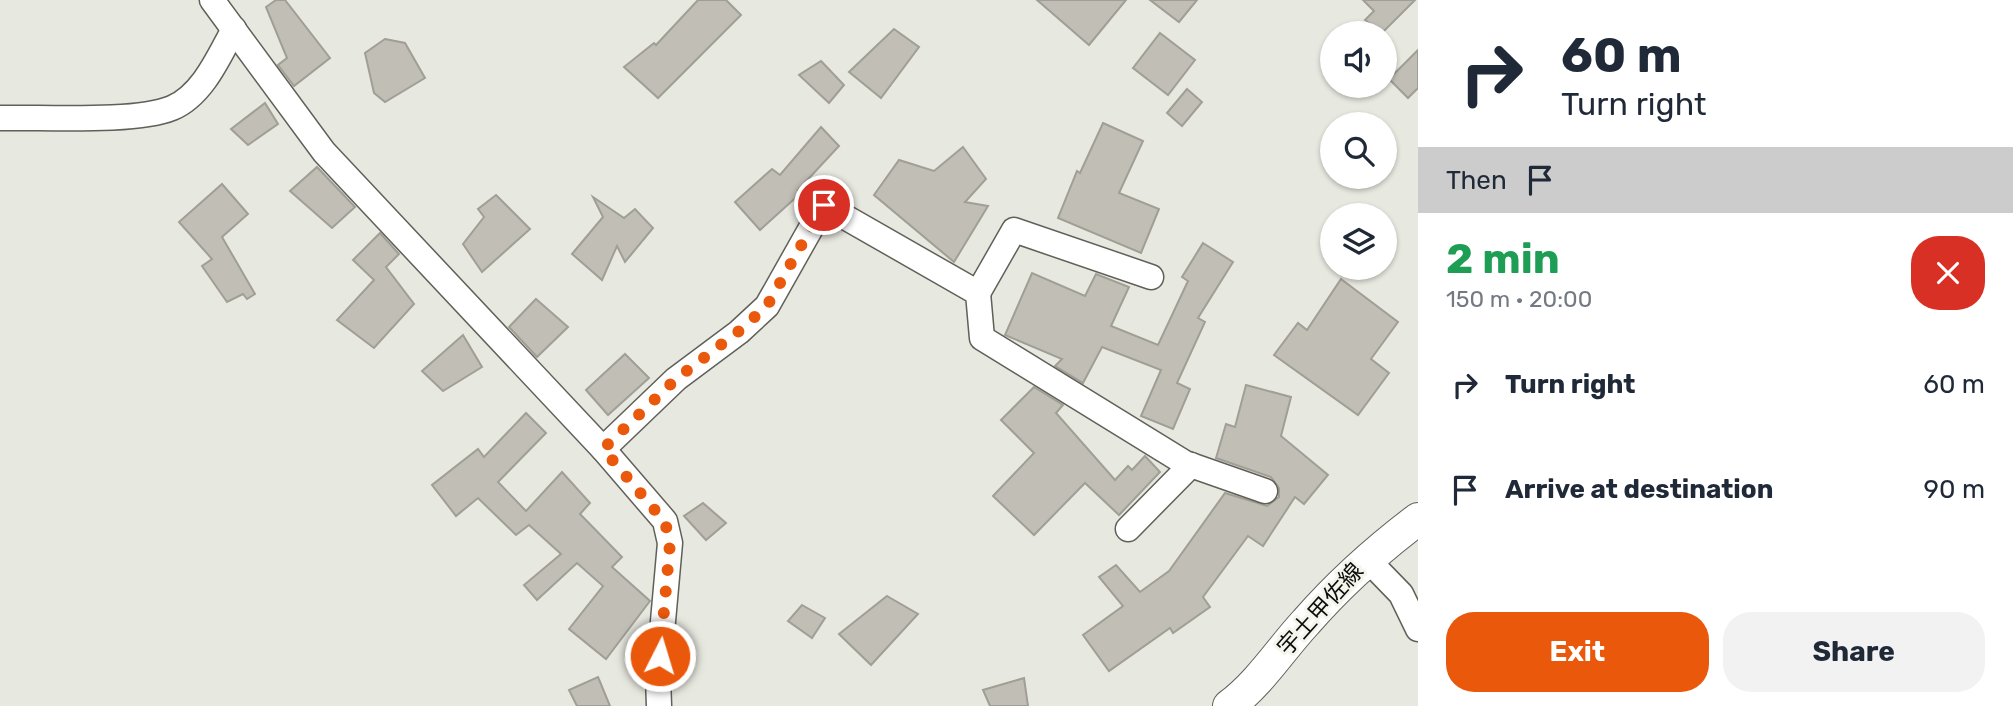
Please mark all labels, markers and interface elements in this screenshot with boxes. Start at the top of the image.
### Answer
map controls [1320,21,1397,280]
button: sound [1320,21,1397,98]
text: 60 m [1561,26,1682,84]
icon: right [1446,28,1537,119]
text: Turn right [1561,85,1706,123]
button: search [1320,112,1397,189]
icon: arrive [1521,161,1559,199]
text: Then [1446,165,1507,196]
pin [794,175,854,235]
icon: arrive [805,186,843,224]
button: layers [1320,203,1397,280]
text: 2 min [1446,234,1560,284]
button: close [1911,236,1985,310]
text: 150 m · 20:00 [1446,285,1592,313]
icon: right [1446,366,1484,404]
text: Turn right [1505,369,1635,400]
text: 60 m [1923,369,1985,400]
icon: arrive [1446,471,1484,509]
text: Arrive at destination [1505,474,1773,505]
text: 90 m [1924,474,1985,505]
street label: 宇土甲佐線 [1271,557,1369,661]
button: Exit [1446,612,1709,692]
button: Share [1723,612,1985,692]
position arrow [623,619,697,693]

